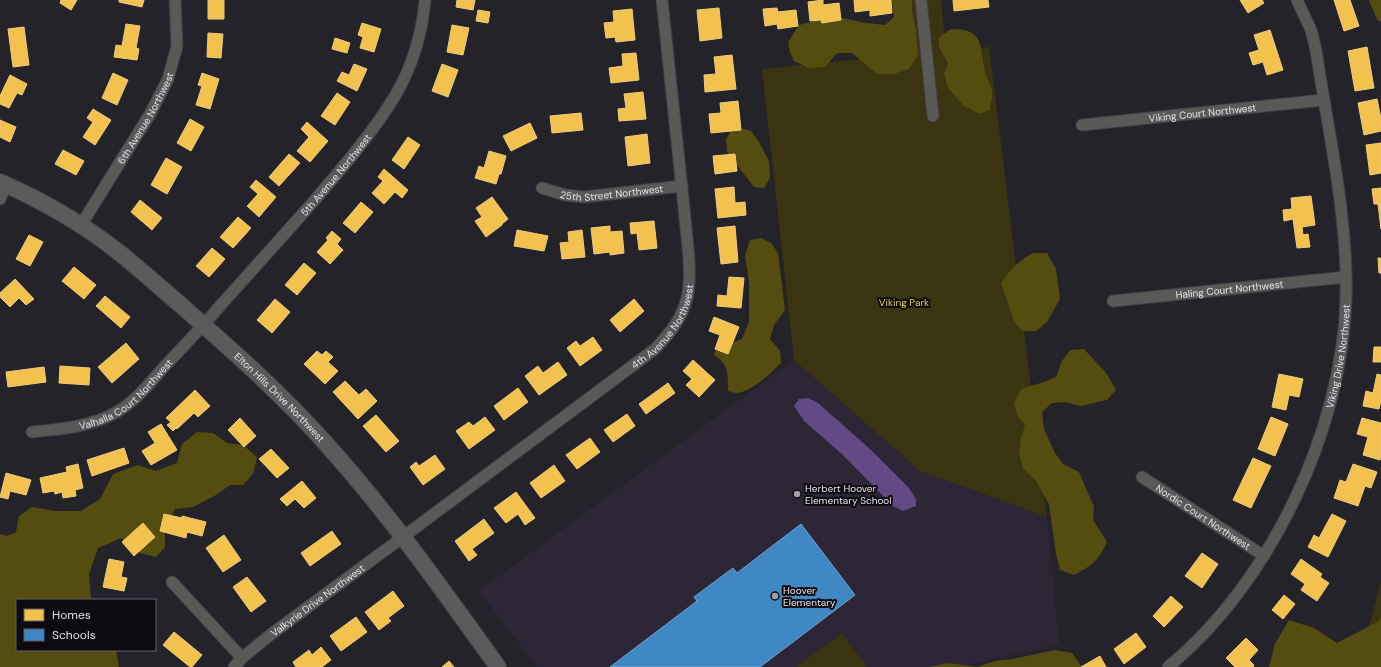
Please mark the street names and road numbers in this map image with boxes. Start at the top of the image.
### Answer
street label: 6th Avenue Northwest [114,71,176,166]
street label: Viking Court Northwest [1148,100,1257,125]
street label: 5th Avenue Northwest [297,131,374,219]
street label: 25th Street Northwest [559,182,664,204]
street label: Haling Court Northwest [1175,277,1284,301]
street label: 4th Avenue Northwest [628,284,696,371]
street label: Viking Drive Northwest [1323,304,1352,410]
street label: Elton Hills Drive Northwest [232,350,328,445]
street label: Valhalla Court Northwest [78,356,175,432]
street label: Nordic Court Northwest [1153,481,1253,552]
street label: Valkyrie Drive Northwest [268,561,367,639]

